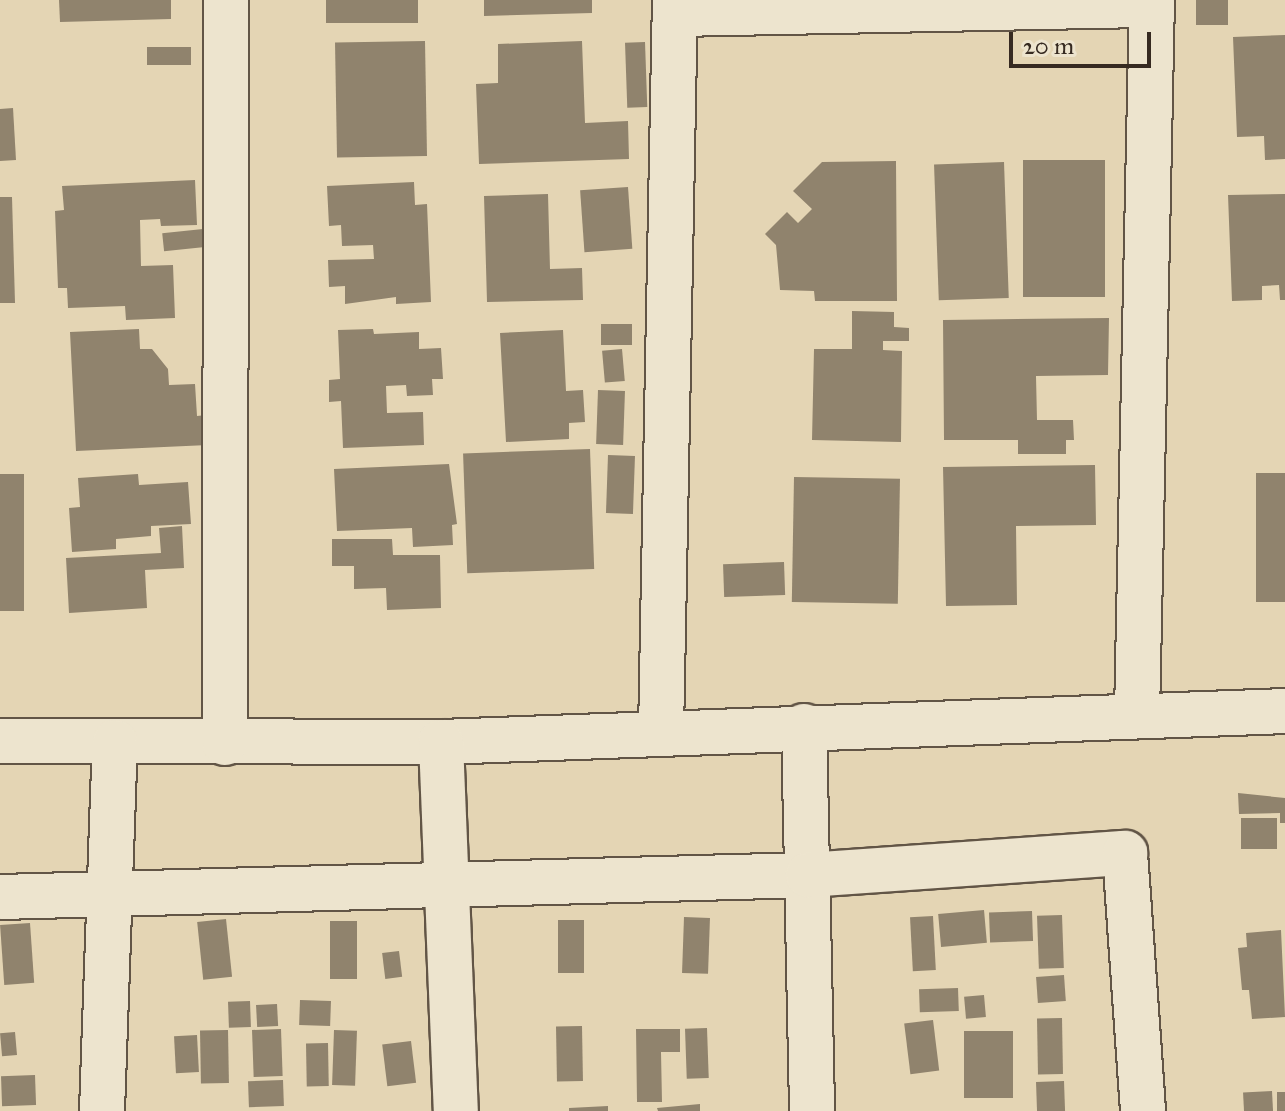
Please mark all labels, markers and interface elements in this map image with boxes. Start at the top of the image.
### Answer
scale bar [1013,16,1155,66]
text: 20 m [1023,31,1074,61]

